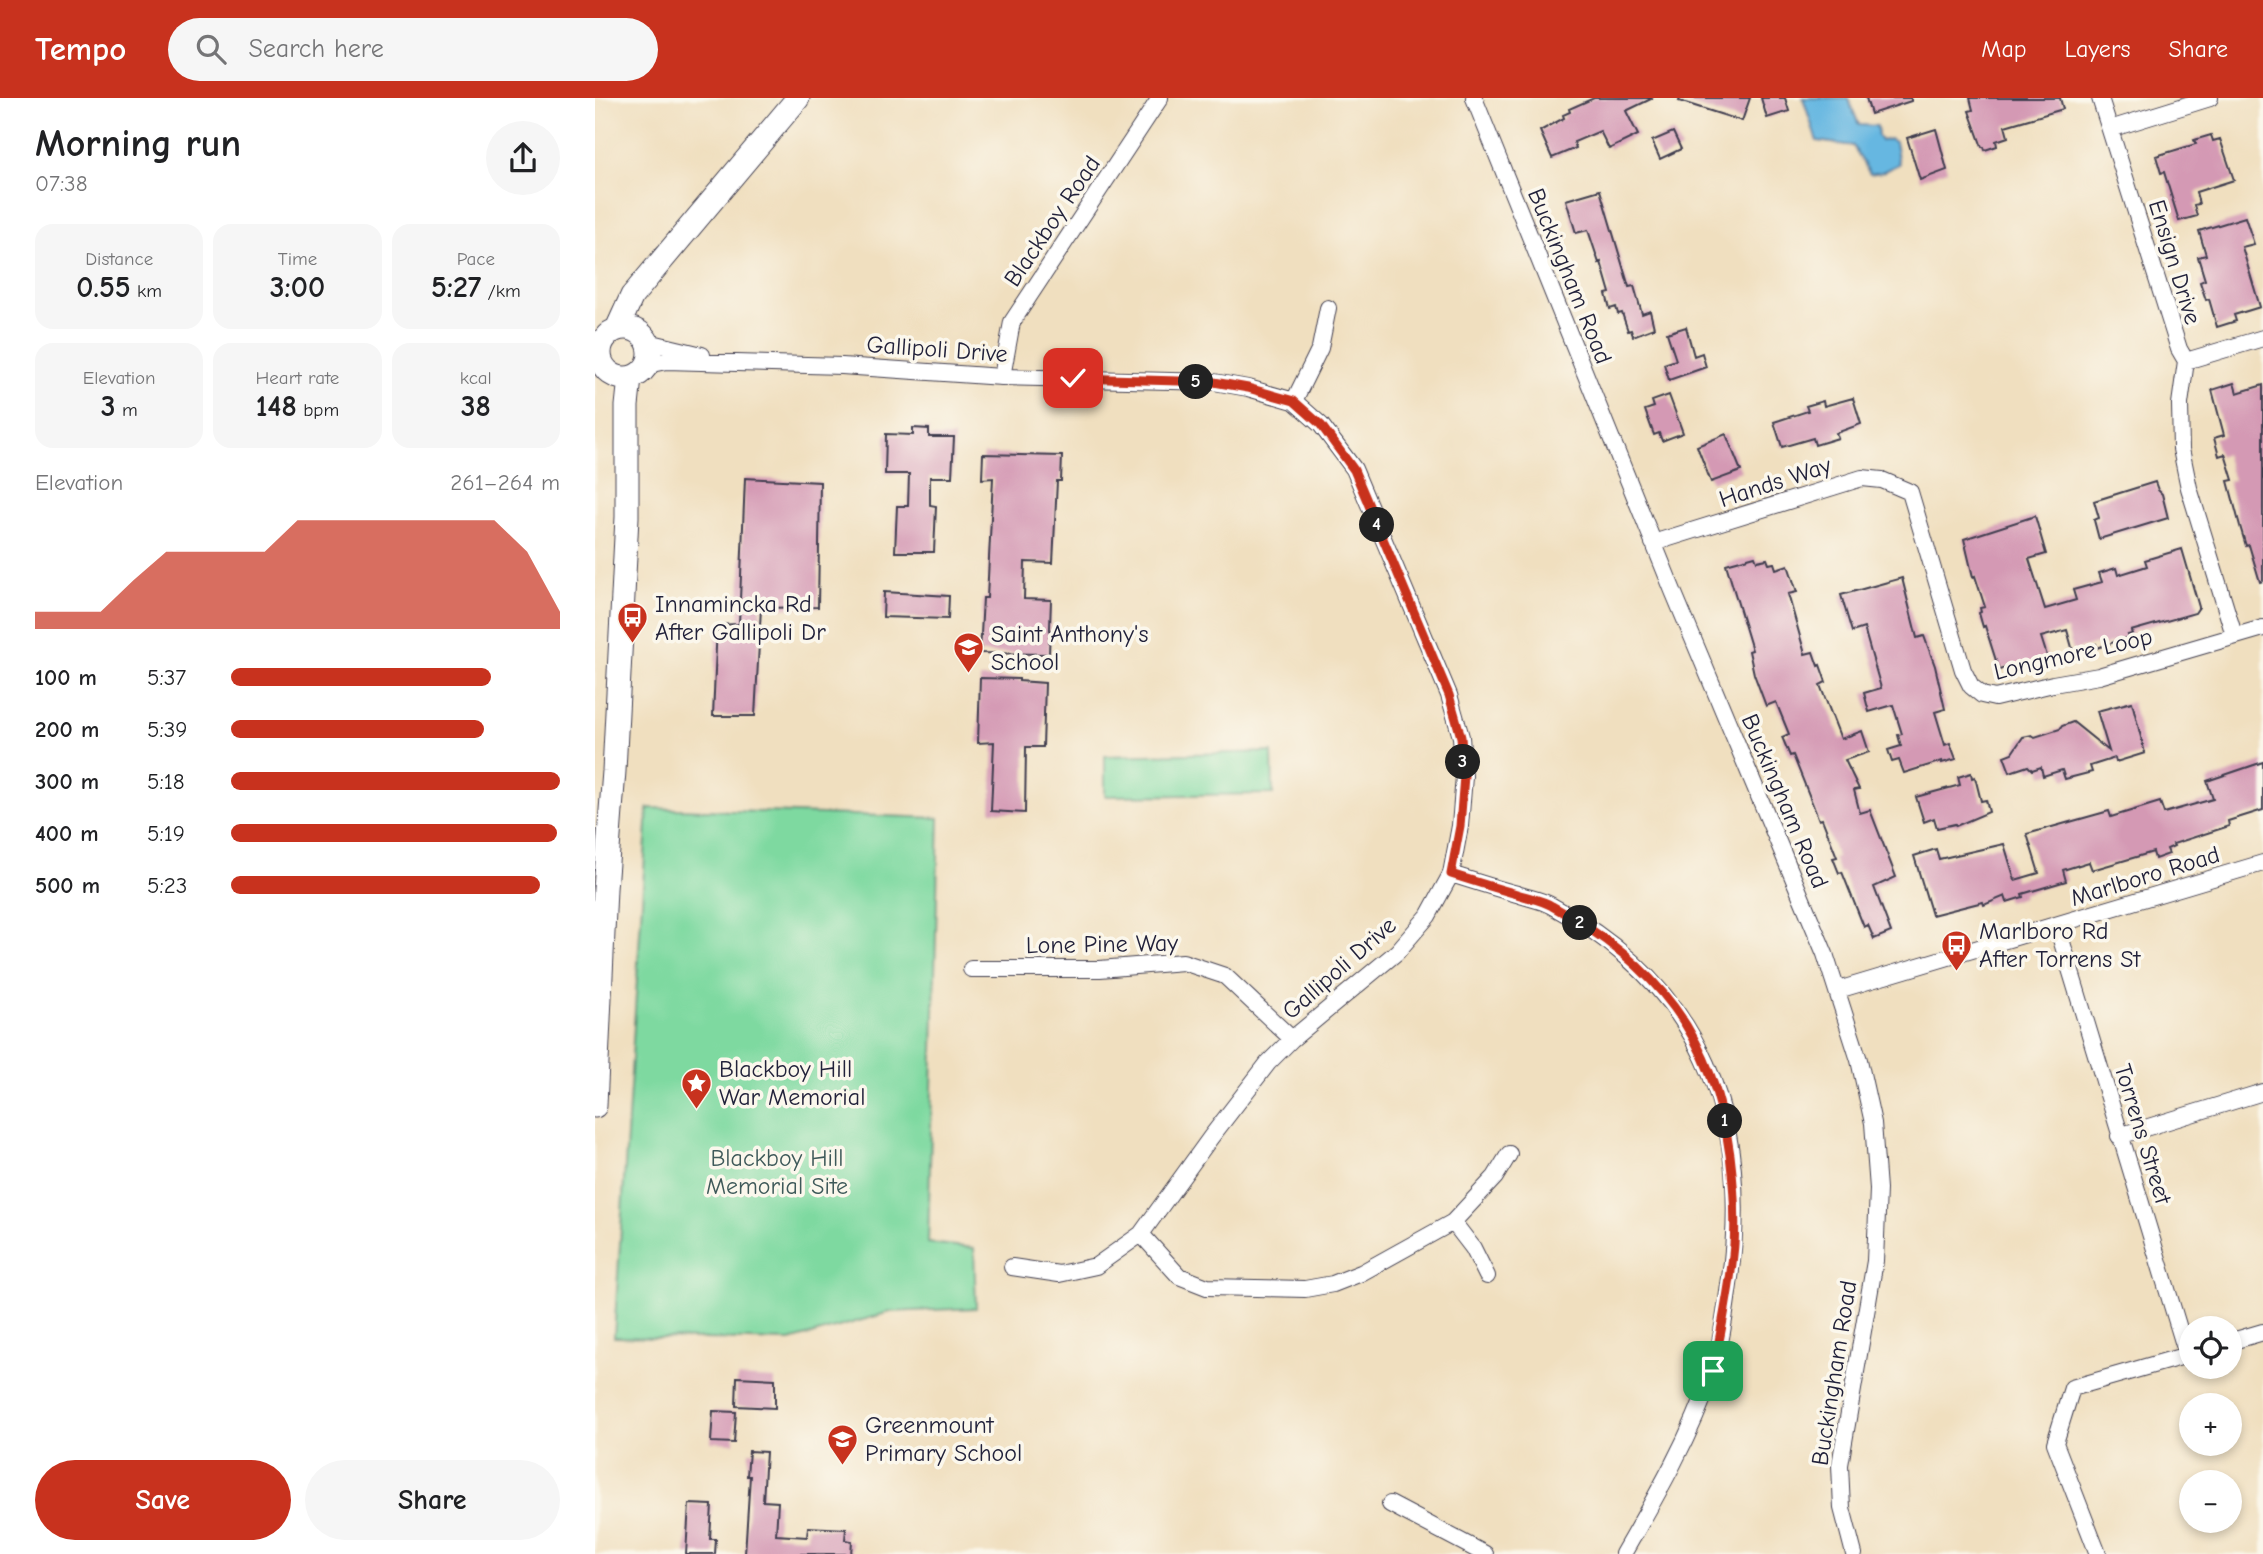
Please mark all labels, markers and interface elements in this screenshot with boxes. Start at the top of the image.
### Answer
search box [168,18,658,81]
text: Tempo [35,30,126,68]
icon: search [192,30,230,68]
text: Search here [248,34,384,64]
text: Map [1981,35,2027,63]
text: Layers [2065,35,2130,63]
text: Share [2168,35,2228,63]
button: share [486,121,560,195]
text: Morning run [35,122,241,166]
street label: Blackboy Road [998,150,1106,292]
text: 07:38 [35,170,88,197]
street label: Buckingham Road [1522,184,1618,368]
street label: Ensign Drive [2143,196,2207,328]
text: Distance [85,248,153,270]
text: Time [278,248,317,270]
text: Pace [457,248,495,270]
text: 0.55 [76,270,131,305]
text: 3:00 [270,270,325,305]
text: 5:27 [431,270,481,305]
text: km [131,280,162,302]
text: /km [481,280,521,302]
street label: Gallipoli Drive [866,330,1008,368]
pin [1043,348,1103,408]
icon: check [1054,359,1092,397]
pin: 5 [1179,364,1213,400]
text: Elevation [83,367,156,389]
text: Heart rate [256,367,339,389]
text: kcal [460,367,492,389]
text: 5 [1190,370,1201,392]
text: 3 [101,389,116,424]
text: 148 [256,389,297,424]
text: 38 [461,389,491,424]
text: m [116,399,138,421]
text: bpm [297,399,339,421]
street label: Hands Way [1716,451,1835,513]
text: Elevation [35,469,123,496]
text: 261–264 m [450,469,560,496]
pin: 4 [1359,508,1395,542]
text: 4 [1372,513,1381,535]
place label: Innamincka Rd After Gallipoli Dr [655,590,826,646]
bus stop icon: Innamincka Rd After Gallipoli Dr [615,601,649,645]
place label: Saint Anthony's School [991,620,1149,676]
street label: Longmore Loop [1991,622,2155,686]
school or university icon: Saint Anthony's School [951,631,985,675]
text: 100 m [35,664,97,691]
text: 5:37 [147,664,186,691]
street label: Buckingham Road [1736,710,1834,892]
text: 200 m [35,716,99,743]
text: 5:39 [147,716,187,743]
pin: 3 [1445,744,1481,780]
text: 3 [1458,750,1467,772]
text: 300 m [35,768,99,795]
text: 5:18 [147,768,185,795]
text: 400 m [35,820,99,847]
text: 5:19 [147,820,185,847]
street label: Marlboro Road [2067,840,2223,912]
text: 500 m [35,872,100,899]
text: 5:23 [147,872,187,899]
pin: 2 [1563,906,1597,940]
street label: Gallipoli Drive [1276,911,1402,1025]
text: 2 [1575,911,1584,933]
place label: Marlboro Rd After Torrens St [1979,917,2142,973]
bus stop icon: Marlboro Rd After Torrens St [1939,928,1973,972]
street label: Lone Pine Way [1026,929,1179,959]
place label: Blackboy Hill War Memorial [719,1055,865,1111]
street label: Torrens Street [2108,1061,2178,1209]
place icon: Blackboy Hill War Memorial [679,1066,713,1110]
pin: 1 [1707,1104,1743,1138]
text: 1 [1721,1109,1728,1131]
park label: Blackboy Hill Memorial Site [706,1144,848,1200]
street label: Buckingham Road [1806,1279,1862,1467]
map controls [2179,1316,2242,1533]
button: locate [2179,1316,2242,1379]
pin [1683,1341,1743,1401]
icon: arrive [1694,1352,1732,1390]
button: + [2179,1393,2242,1456]
place label: Greenmount Primary School [865,1411,1022,1467]
school or university icon: Greenmount Primary School [825,1422,859,1466]
button: Save [35,1460,291,1540]
button: Share [305,1460,560,1540]
button: − [2179,1470,2242,1533]

